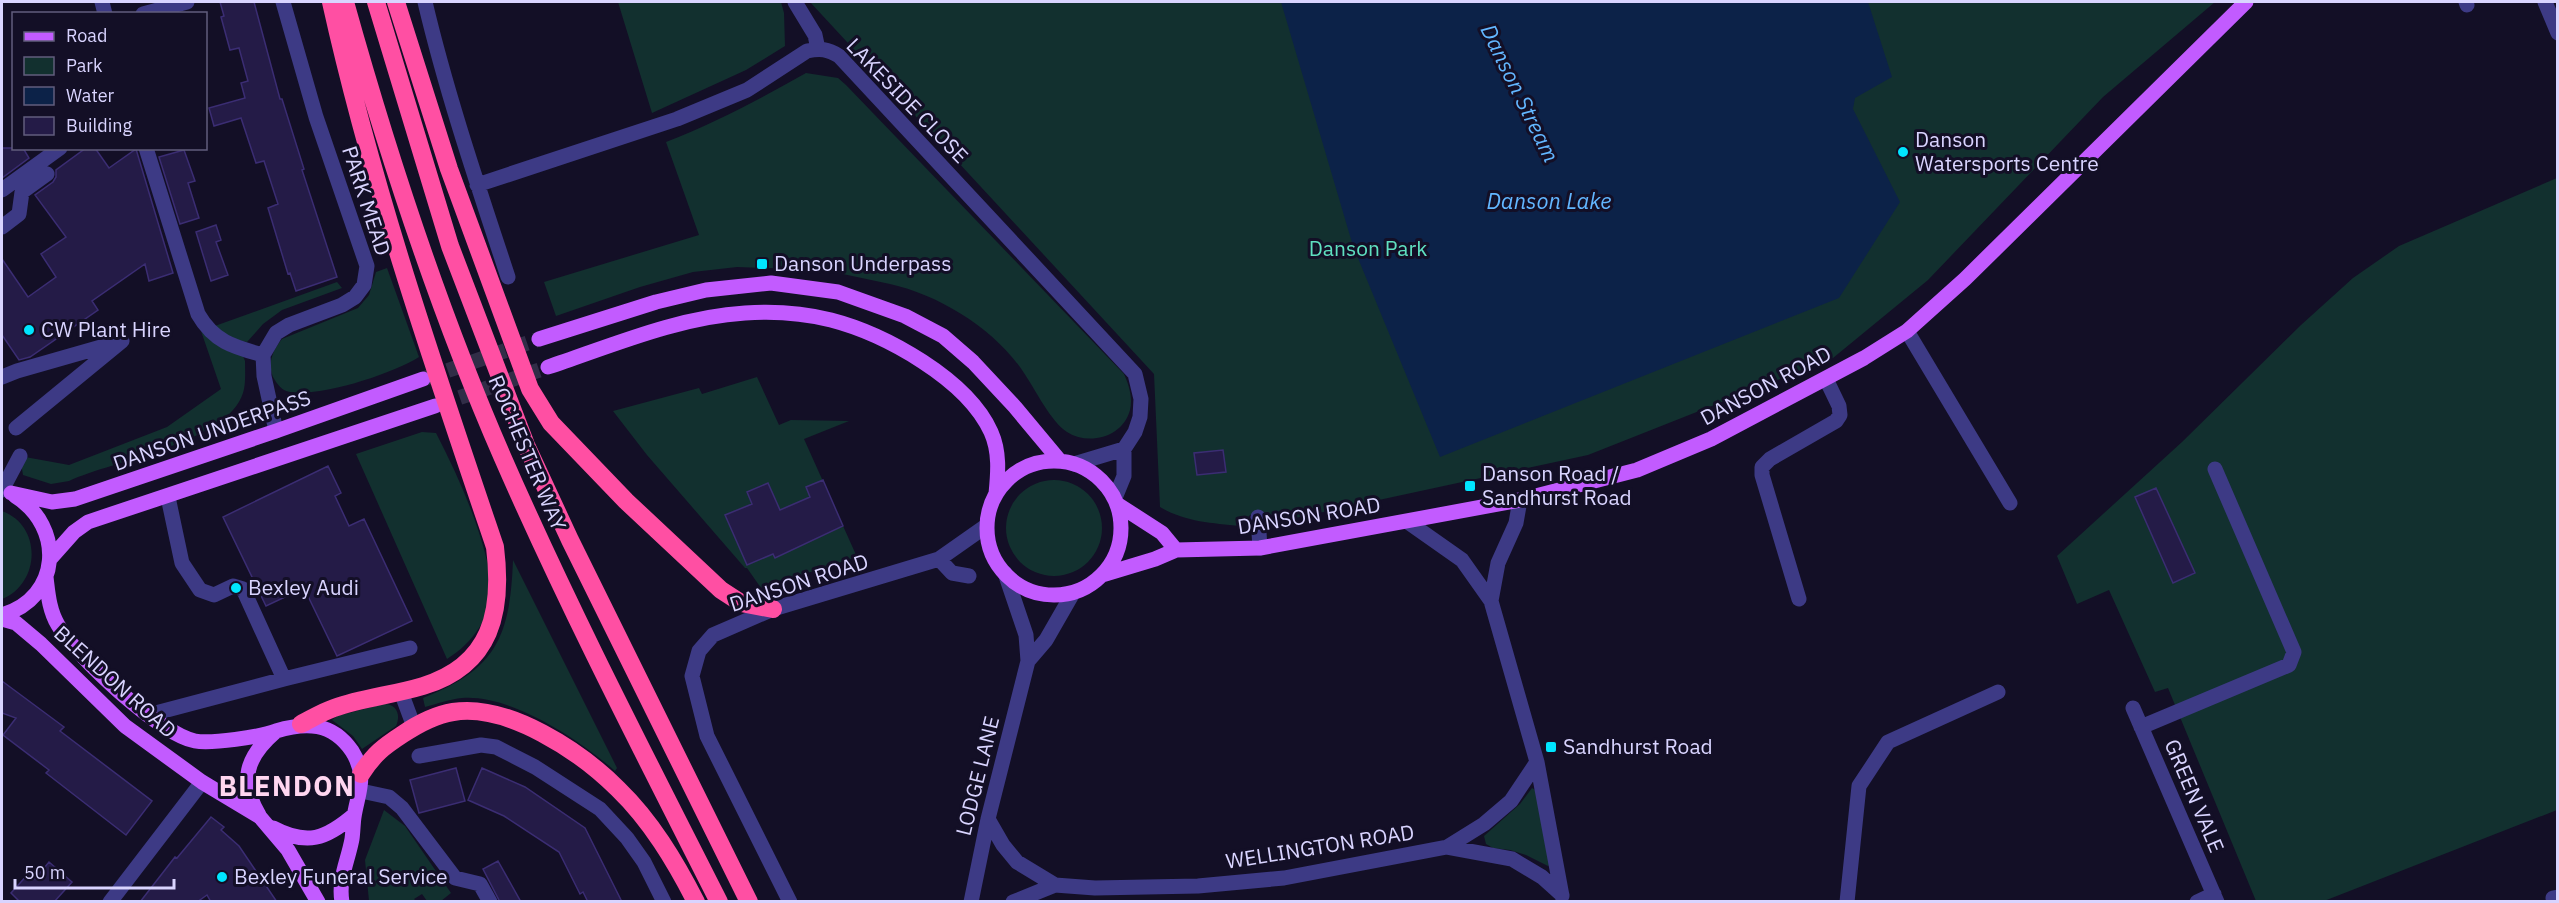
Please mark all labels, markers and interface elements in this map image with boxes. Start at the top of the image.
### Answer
legend [12,12,207,150]
water label: Danson Stream [1475,19,1566,167]
text: Road [66,24,107,47]
street label: LAKESIDE CLOSE [841,32,975,169]
text: Park [66,54,103,77]
text: Water [66,84,115,107]
text: Building [66,114,133,137]
place label: Danson Watersports Centre [1915,125,2099,177]
street label: PARK MEAD [336,142,398,259]
marker: Danson Watersports Centre [1896,145,1910,159]
water label: Danson Lake [1486,186,1612,215]
park label: Danson Park [1309,234,1427,262]
place label: Danson Underpass [774,249,951,277]
marker: Danson Underpass [755,257,769,271]
place label: CW Plant Hire [41,315,171,343]
marker: CW Plant Hire [22,323,36,337]
street label: DANSON ROAD [1695,339,1836,431]
street label: ROCHESTER WAY [483,371,573,535]
street label: DANSON UNDERPASS [109,383,314,477]
place label: Danson Road / Sandhurst Road [1482,459,1632,511]
marker: Danson Road / Sandhurst Road [1463,479,1477,493]
street label: DANSON ROAD [1235,490,1382,540]
street label: DANSON ROAD [726,546,872,618]
place label: Bexley Audi [248,573,359,601]
marker: Bexley Audi [229,581,243,595]
street label: BLENDON ROAD [49,619,183,744]
street label: LODGE LANE [949,713,1005,838]
place label: Sandhurst Road [1563,732,1713,760]
street label: GREEN VALE [2158,735,2231,857]
marker: Sandhurst Road [1544,740,1558,754]
district label: BLENDON [219,768,355,803]
street label: WELLINGTON ROAD [1224,817,1416,875]
scale bar [15,852,174,890]
text: 50 m [24,861,66,884]
place label: Bexley Funeral Service [234,862,448,890]
marker: Bexley Funeral Service [215,870,229,884]

